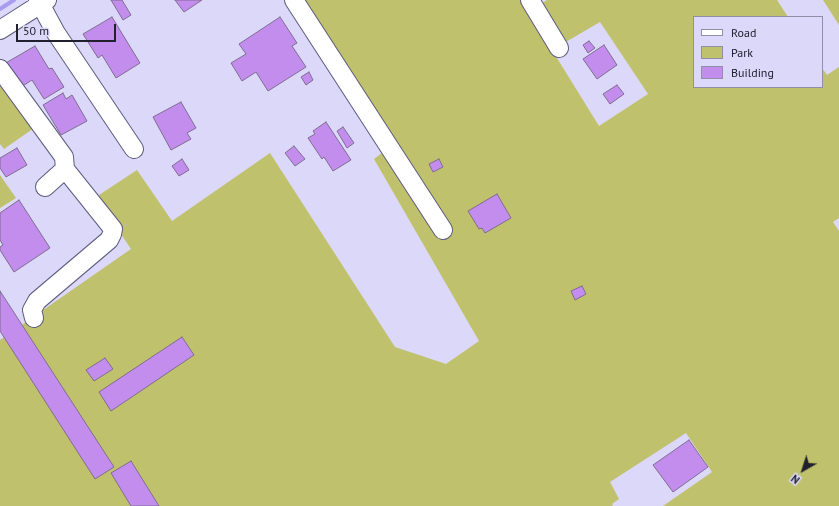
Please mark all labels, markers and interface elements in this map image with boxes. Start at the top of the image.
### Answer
scale bar [18,16,118,42]
legend [693,16,823,88]
text: 50 m [23,23,49,38]
text: Road [731,25,756,40]
text: Park [731,45,753,60]
text: Building [731,65,774,80]
north arrow [783,450,823,490]
text: N [788,472,803,487]

